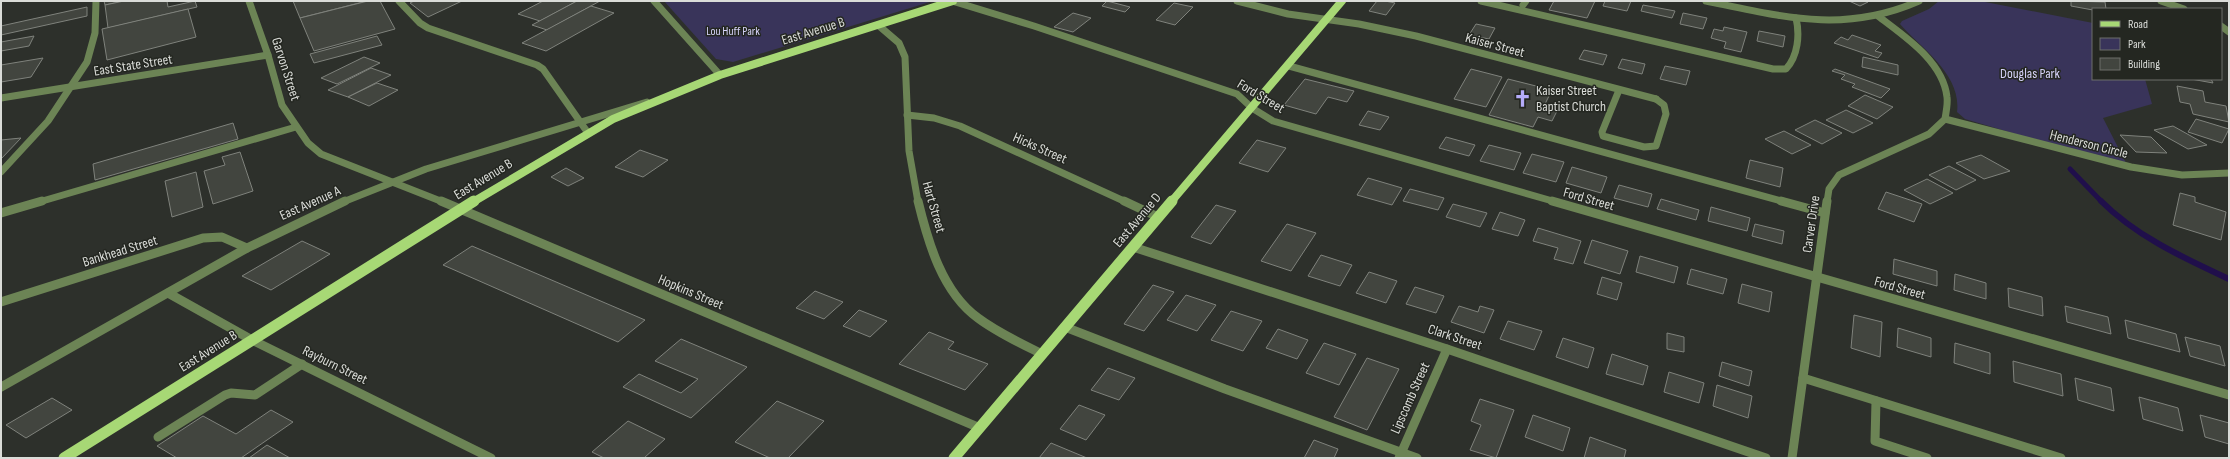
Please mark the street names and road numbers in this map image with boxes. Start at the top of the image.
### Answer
street label: East Avenue B [779,13,847,49]
street label: Kaiser Street [1463,29,1527,61]
street label: Garvon Street [268,35,304,103]
street label: East State Street [92,50,174,80]
street label: Ford Street [1234,75,1288,117]
street label: Henderson Circle [2048,126,2130,162]
street label: Hicks Street [1010,129,1070,167]
street label: East Avenue B [451,155,515,203]
street label: Hart Street [919,179,949,235]
street label: East Avenue A [277,182,344,224]
street label: Ford Street [1562,184,1616,214]
street label: East Avenue D [1109,189,1165,251]
street label: Carver Drive [1799,194,1823,254]
street label: Bankhead Street [80,232,160,270]
street label: Hopkins Street [656,271,726,313]
street label: Ford Street [1873,273,1927,303]
street label: Clark Street [1426,320,1484,354]
street label: East Avenue B [176,327,240,375]
street label: Rayburn Street [300,342,370,388]
street label: Lipscomb Street [1387,360,1433,436]

